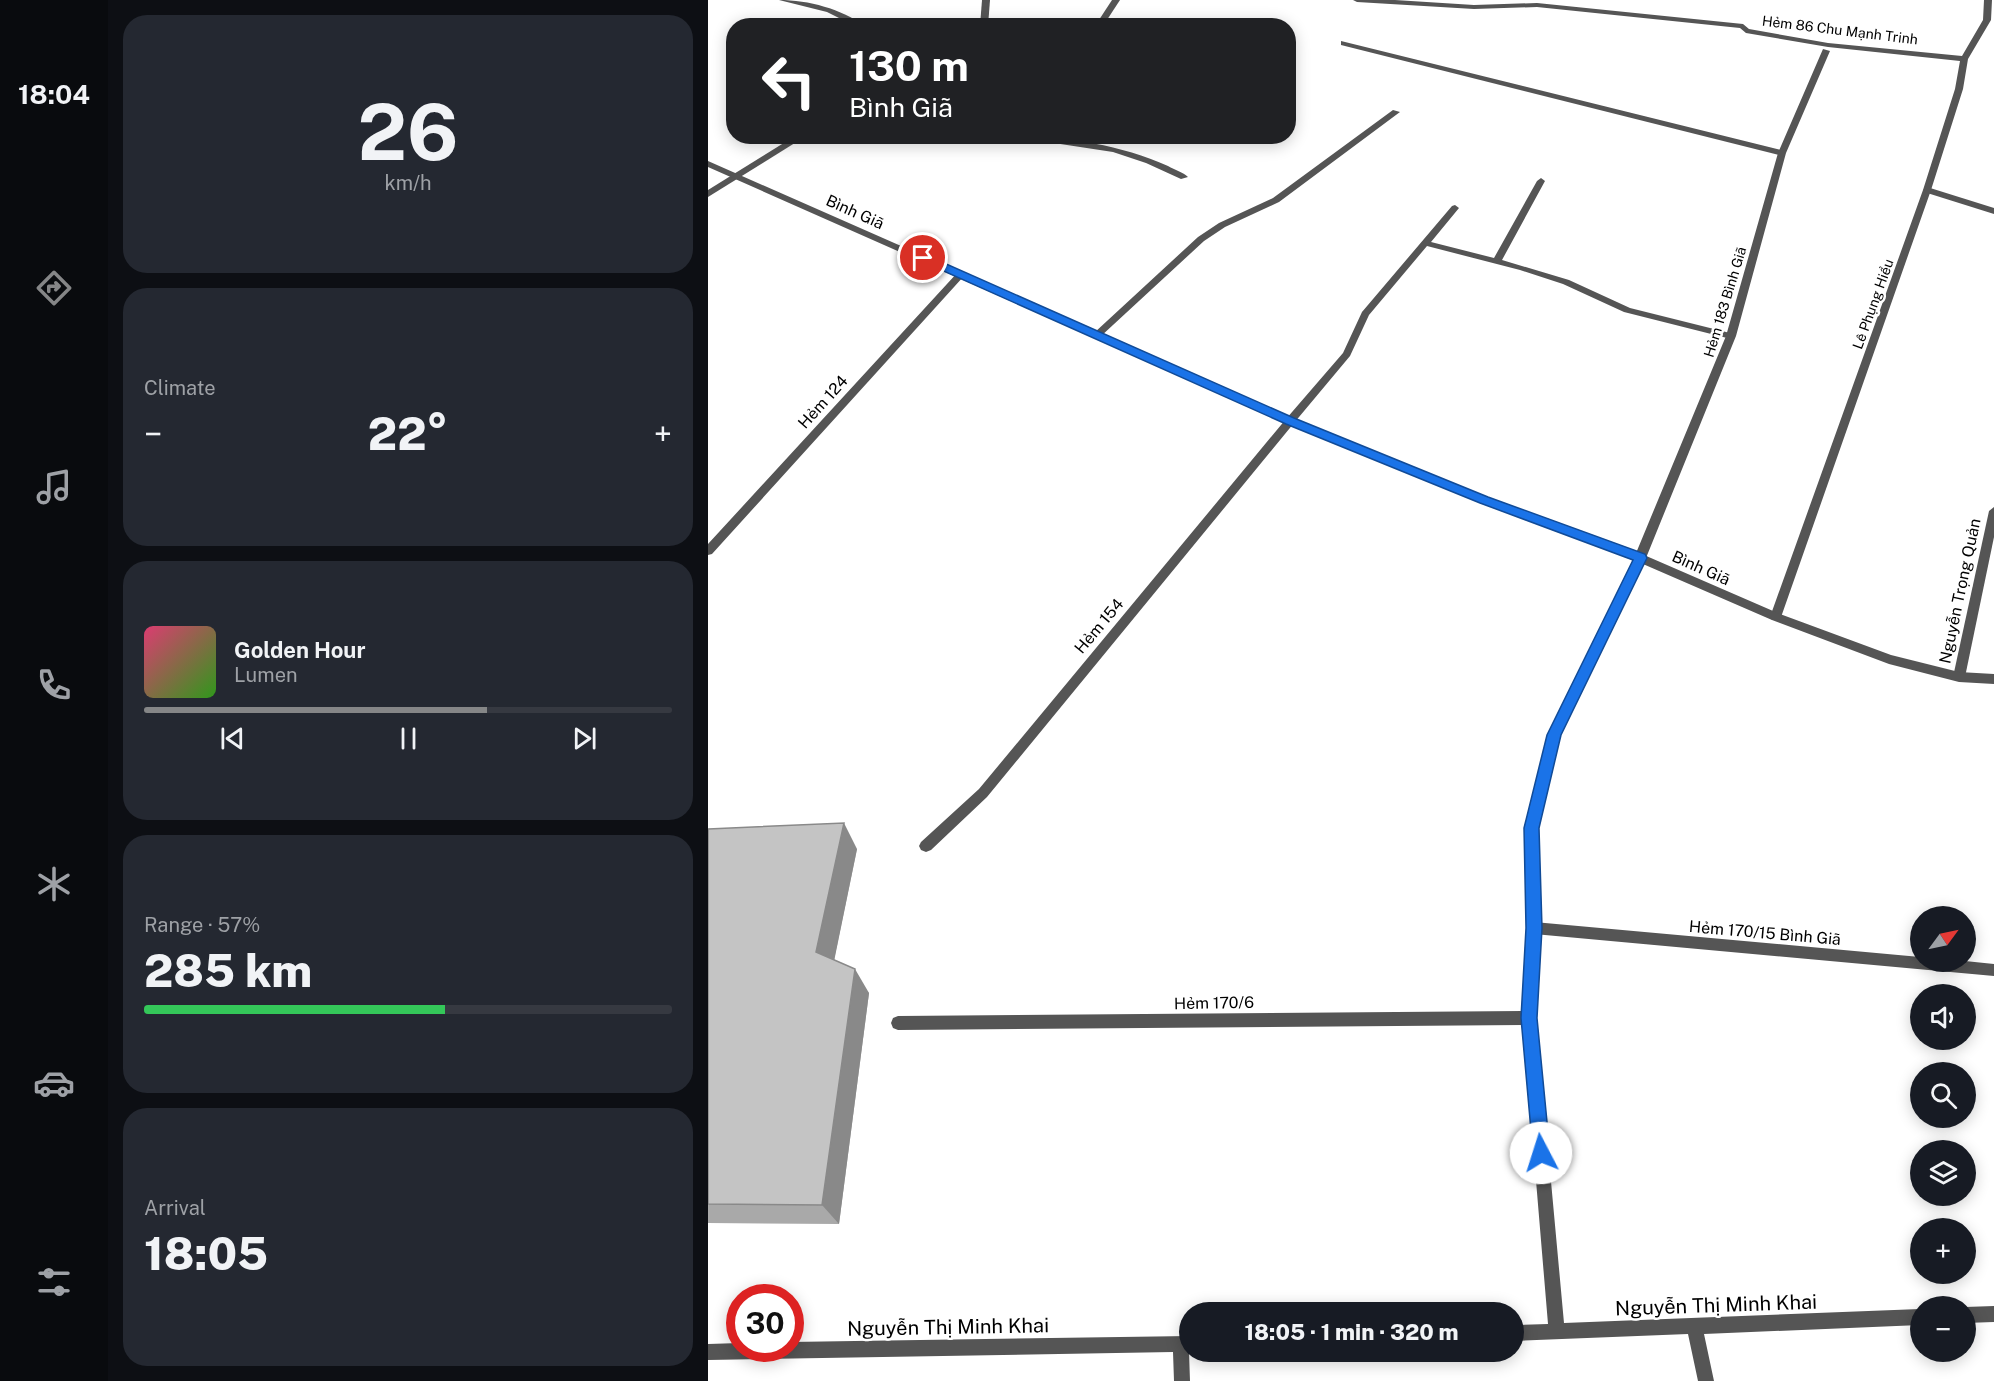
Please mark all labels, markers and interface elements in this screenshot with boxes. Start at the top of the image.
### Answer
street label: Hẻm 86 Chu Mạnh Trinh [1761,12,1919,48]
text: 130 m [849,41,969,90]
icon: left [750,42,828,120]
text: 18:04 [18,78,90,110]
text: 26 [357,86,459,178]
text: Bình Giã [849,91,953,123]
text: km/h [384,171,432,195]
street label: Bình Giã [823,191,887,233]
pin [897,232,948,283]
icon: arrive [906,241,939,274]
street label: Hẻm 183 Bình Giã [1701,245,1749,359]
street label: Lê Phụng Hiểu [1849,257,1897,351]
icon: directions [33,267,75,309]
street label: Hẻm 124 [794,371,852,433]
text: Climate [144,376,216,400]
text: 22° [368,407,448,460]
text: − [144,415,162,453]
text: + [654,415,672,453]
icon: music [33,466,75,508]
street label: Nguyễn Trọng Quản [1935,517,1985,665]
street label: Bình Giã [1669,547,1733,589]
street label: Hẻm 154 [1071,595,1127,657]
text: Golden Hour [234,637,365,663]
text: Lumen [234,663,298,687]
icon: phone [33,664,75,706]
icon: previous [216,722,249,755]
icon: pause [392,722,425,755]
icon: next [568,722,601,755]
icon: climate [33,863,75,905]
north arrow [1910,906,1976,972]
map controls [1910,906,1976,1362]
text: Range · 57% [144,913,260,937]
street label: Hẻm 170/15 Bình Giã [1688,917,1842,949]
text: 285 km [144,944,312,997]
button: sound [1910,984,1976,1050]
street label: Hẻm 170/6 [1174,993,1254,1013]
icon: car [33,1062,75,1104]
button: search [1910,1062,1976,1128]
position arrow [1509,1121,1573,1185]
button: layers [1910,1140,1976,1206]
text: Arrival [144,1196,206,1220]
button: + [1910,1218,1976,1284]
text: 18:05 [144,1227,268,1280]
icon: filters [33,1261,75,1303]
speed limit sign: 30 [726,1284,804,1362]
street label: Nguyễn Thị Minh Khai [1615,1289,1817,1321]
button: − [1910,1296,1976,1362]
street label: Nguyễn Thị Minh Khai [847,1313,1049,1341]
text: 18:05 · 1 min · 320 m [1244,1319,1459,1345]

